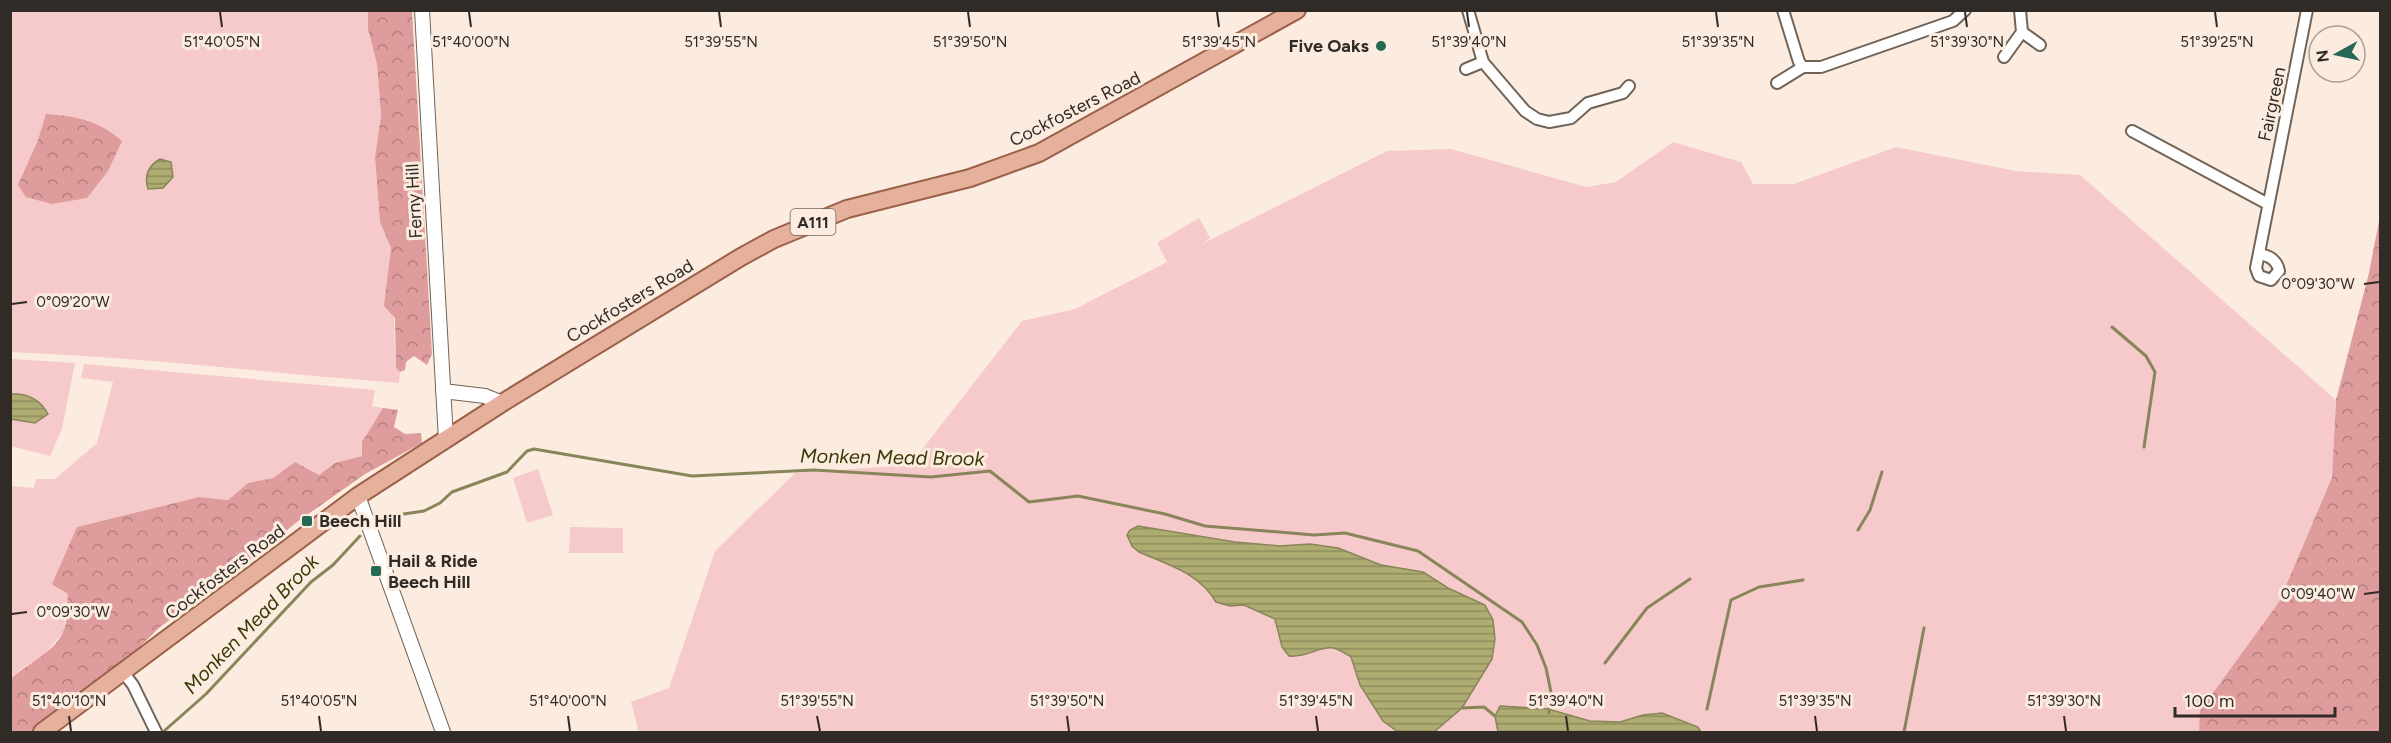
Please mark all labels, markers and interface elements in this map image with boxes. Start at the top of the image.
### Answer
north arrow [2307,24,2367,84]
text: 51°40'05"N [184,33,260,51]
text: 51°40'00"N [432,33,510,51]
text: 51°39'55"N [684,33,758,51]
text: 51°39'50"N [933,33,1007,51]
text: 51°39'45"N [1182,33,1256,51]
text: 51°39'40"N [1431,33,1507,51]
text: 51°39'35"N [1681,33,1755,51]
text: 51°39'30"N [1930,33,2004,51]
text: 51°39'25"N [2180,33,2254,51]
place label: Five Oaks [1289,35,1370,57]
marker: Five Oaks [1374,39,1388,53]
text: N [2312,49,2333,63]
street label: Fairgreen [2253,65,2291,143]
street label: Cockfosters Road [1006,66,1144,152]
street label: Ferny Hill [401,163,427,239]
road number: A111 [790,209,836,235]
street label: Cockfosters Road [563,254,697,348]
text: 0°09'30"W [2281,275,2355,293]
text: 0°09'20"W [36,293,110,311]
water label: Monken Mead Brook [800,443,986,471]
place label: Beech Hill [319,510,401,532]
marker: Beech Hill [300,514,314,528]
street label: Cockfosters Road [161,520,289,624]
water label: Monken Mead Brook [178,548,325,699]
place label: Hail & Ride Beech Hill [388,550,477,593]
marker: Hail & Ride Beech Hill [369,564,383,578]
text: 0°09'40"W [2281,585,2356,603]
text: 0°09'30"W [36,603,110,621]
scale bar [2175,680,2336,718]
text: 100 m [2184,690,2234,712]
text: 51°40'10"N [32,692,106,710]
text: 51°40'05"N [281,692,357,710]
text: 51°40'00"N [529,692,607,710]
text: 51°39'55"N [780,692,854,710]
text: 51°39'50"N [1030,692,1104,710]
text: 51°39'45"N [1279,692,1353,710]
text: 51°39'40"N [1528,692,1604,710]
text: 51°39'35"N [1778,692,1852,710]
text: 51°39'30"N [2027,692,2101,710]

